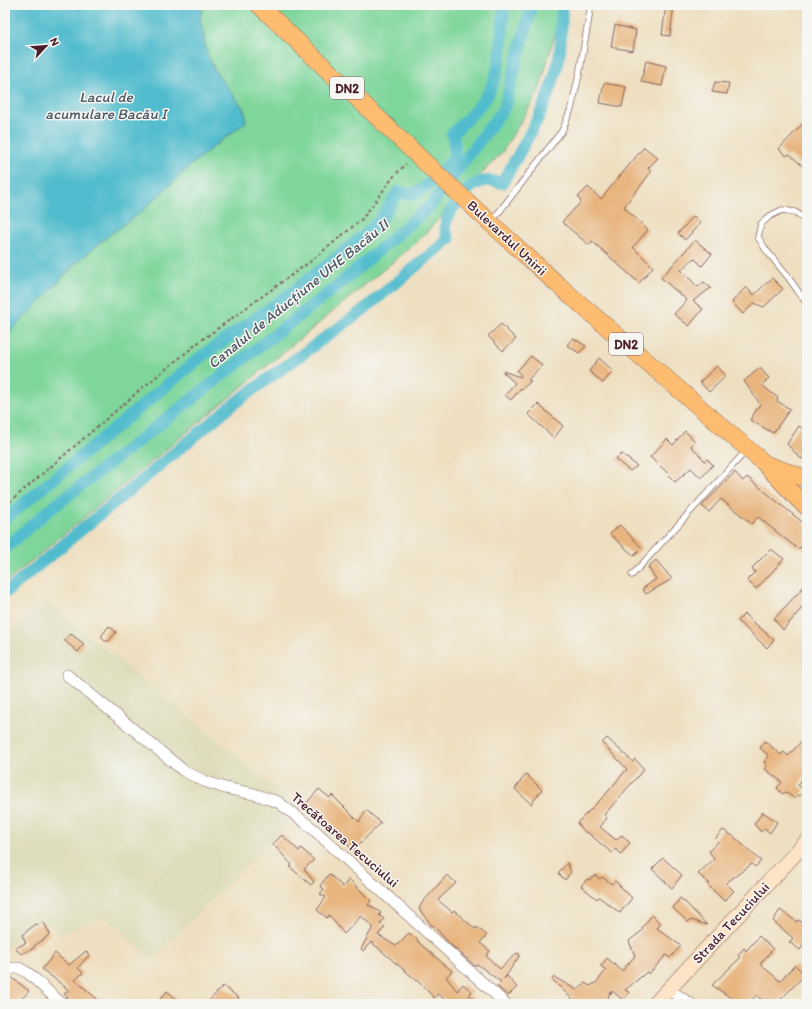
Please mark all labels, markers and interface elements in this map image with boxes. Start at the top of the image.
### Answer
north arrow [26,26,66,66]
text: N [47,36,62,48]
road number: DN2 [330,77,364,99]
water label: Lacul de acumulare Bacău I [45,88,169,123]
street label: Bulevardul Unirii [464,197,550,279]
water label: Canalul de Aducțiune UHE Bacău II [204,214,394,372]
road number: DN2 [609,333,643,355]
street label: Trecătoarea Tecuciului [288,789,402,891]
street label: Strada Tecuciului [689,879,773,967]

